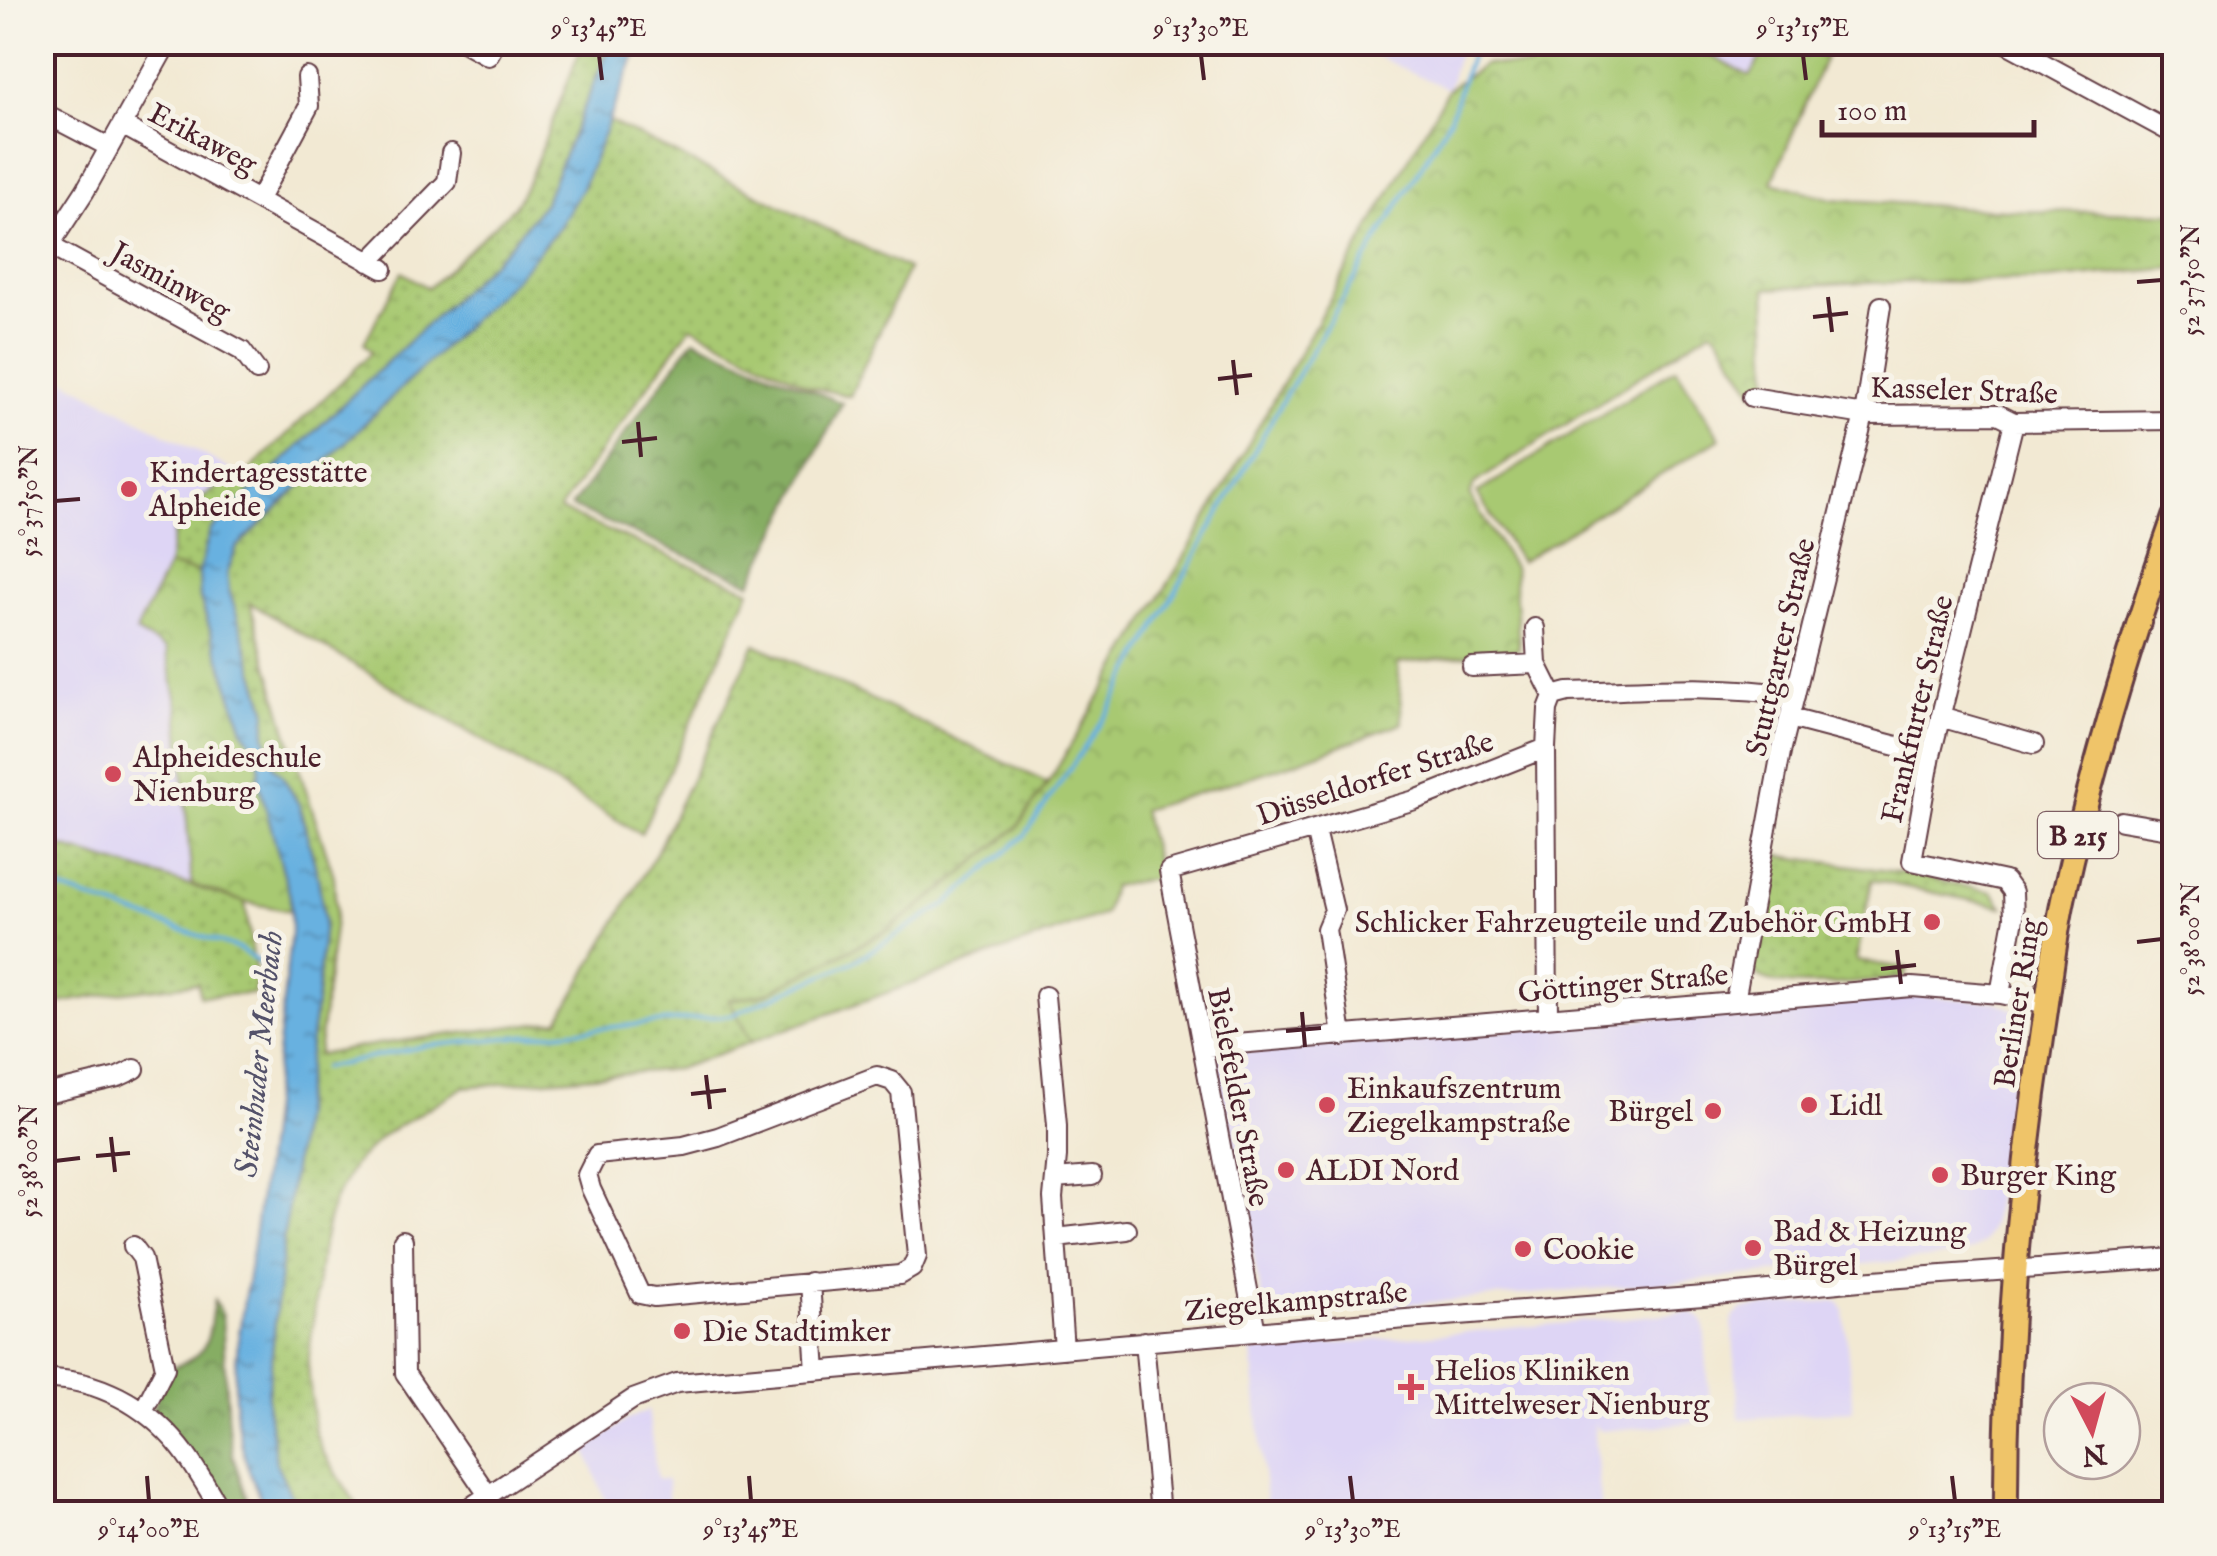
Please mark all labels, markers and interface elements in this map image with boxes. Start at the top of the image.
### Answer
text: 9°13'45"E [550,13,647,45]
text: 9°13'30"E [1152,13,1249,45]
text: 9°13'15"E [1756,13,1849,45]
scale bar [1822,75,2034,137]
text: 100 m [1837,93,1907,131]
street label: Erikaweg [141,95,264,185]
text: 52°37'50"N [2176,224,2208,336]
street label: Jasminweg [101,233,237,332]
street label: Kasseler Straße [1869,370,2058,414]
text: 52°37'50"N [14,445,46,557]
place label: Kindertagesstätte Alpheide [148,455,368,527]
marker: Kindertagesstätte Alpheide [118,478,140,500]
street label: Stuttgarter Straße [1738,535,1826,760]
street label: Frankfurter Straße [1874,592,1964,827]
street label: Düsseldorfer Straße [1252,724,1499,836]
place label: Alpheideschule Nienburg [132,740,322,812]
marker: Alpheideschule Nienburg [102,763,124,785]
road number: B 215 [2038,812,2118,858]
text: 52°38'00"N [2176,882,2208,996]
place label: Schlicker Fahrzeugteile und Zubehör GmbH [1355,905,1912,943]
marker: Schlicker Fahrzeugteile und Zubehör GmbH [1921,911,1943,933]
street label: Berliner Ring [1987,915,2051,1091]
water label: Steinhuder Meerbach [227,929,294,1179]
street label: Göttinger Straße [1516,957,1730,1013]
street label: Bielefelder Straße [1197,985,1277,1210]
place label: Einkaufszentrum Ziegelkampstraße [1347,1071,1571,1143]
place label: Lidl [1829,1088,1883,1126]
marker: Einkaufszentrum Ziegelkampstraße [1316,1094,1338,1116]
place label: Bürgel [1608,1094,1694,1132]
marker: Lidl [1798,1094,1820,1116]
marker: Bürgel [1702,1100,1724,1122]
text: 52°38'00"N [14,1104,46,1218]
place label: ALDI Nord [1305,1153,1460,1191]
place label: Burger King [1960,1158,2117,1196]
marker: ALDI Nord [1275,1159,1297,1181]
marker: Burger King [1929,1164,1951,1186]
place label: Bad & Heizung Bürgel [1773,1214,1967,1286]
place label: Cookie [1543,1232,1634,1270]
marker: Bad & Heizung Bürgel [1742,1237,1764,1259]
marker: Cookie [1512,1238,1534,1260]
street label: Ziegelkampstraße [1183,1274,1409,1332]
place label: Die Stadtimker [702,1314,891,1352]
marker: Die Stadtimker [671,1320,693,1342]
place label: Helios Kliniken Mittelweser Nienburg [1434,1353,1710,1425]
marker: Helios Kliniken Mittelweser Nienburg [1398,1374,1424,1400]
north arrow [2042,1381,2142,1481]
text: N [2080,1435,2109,1472]
text: 9°14'00"E [97,1514,200,1546]
text: 9°13'45"E [702,1514,799,1546]
text: 9°13'30"E [1304,1514,1401,1546]
text: 9°13'15"E [1908,1514,2001,1546]

